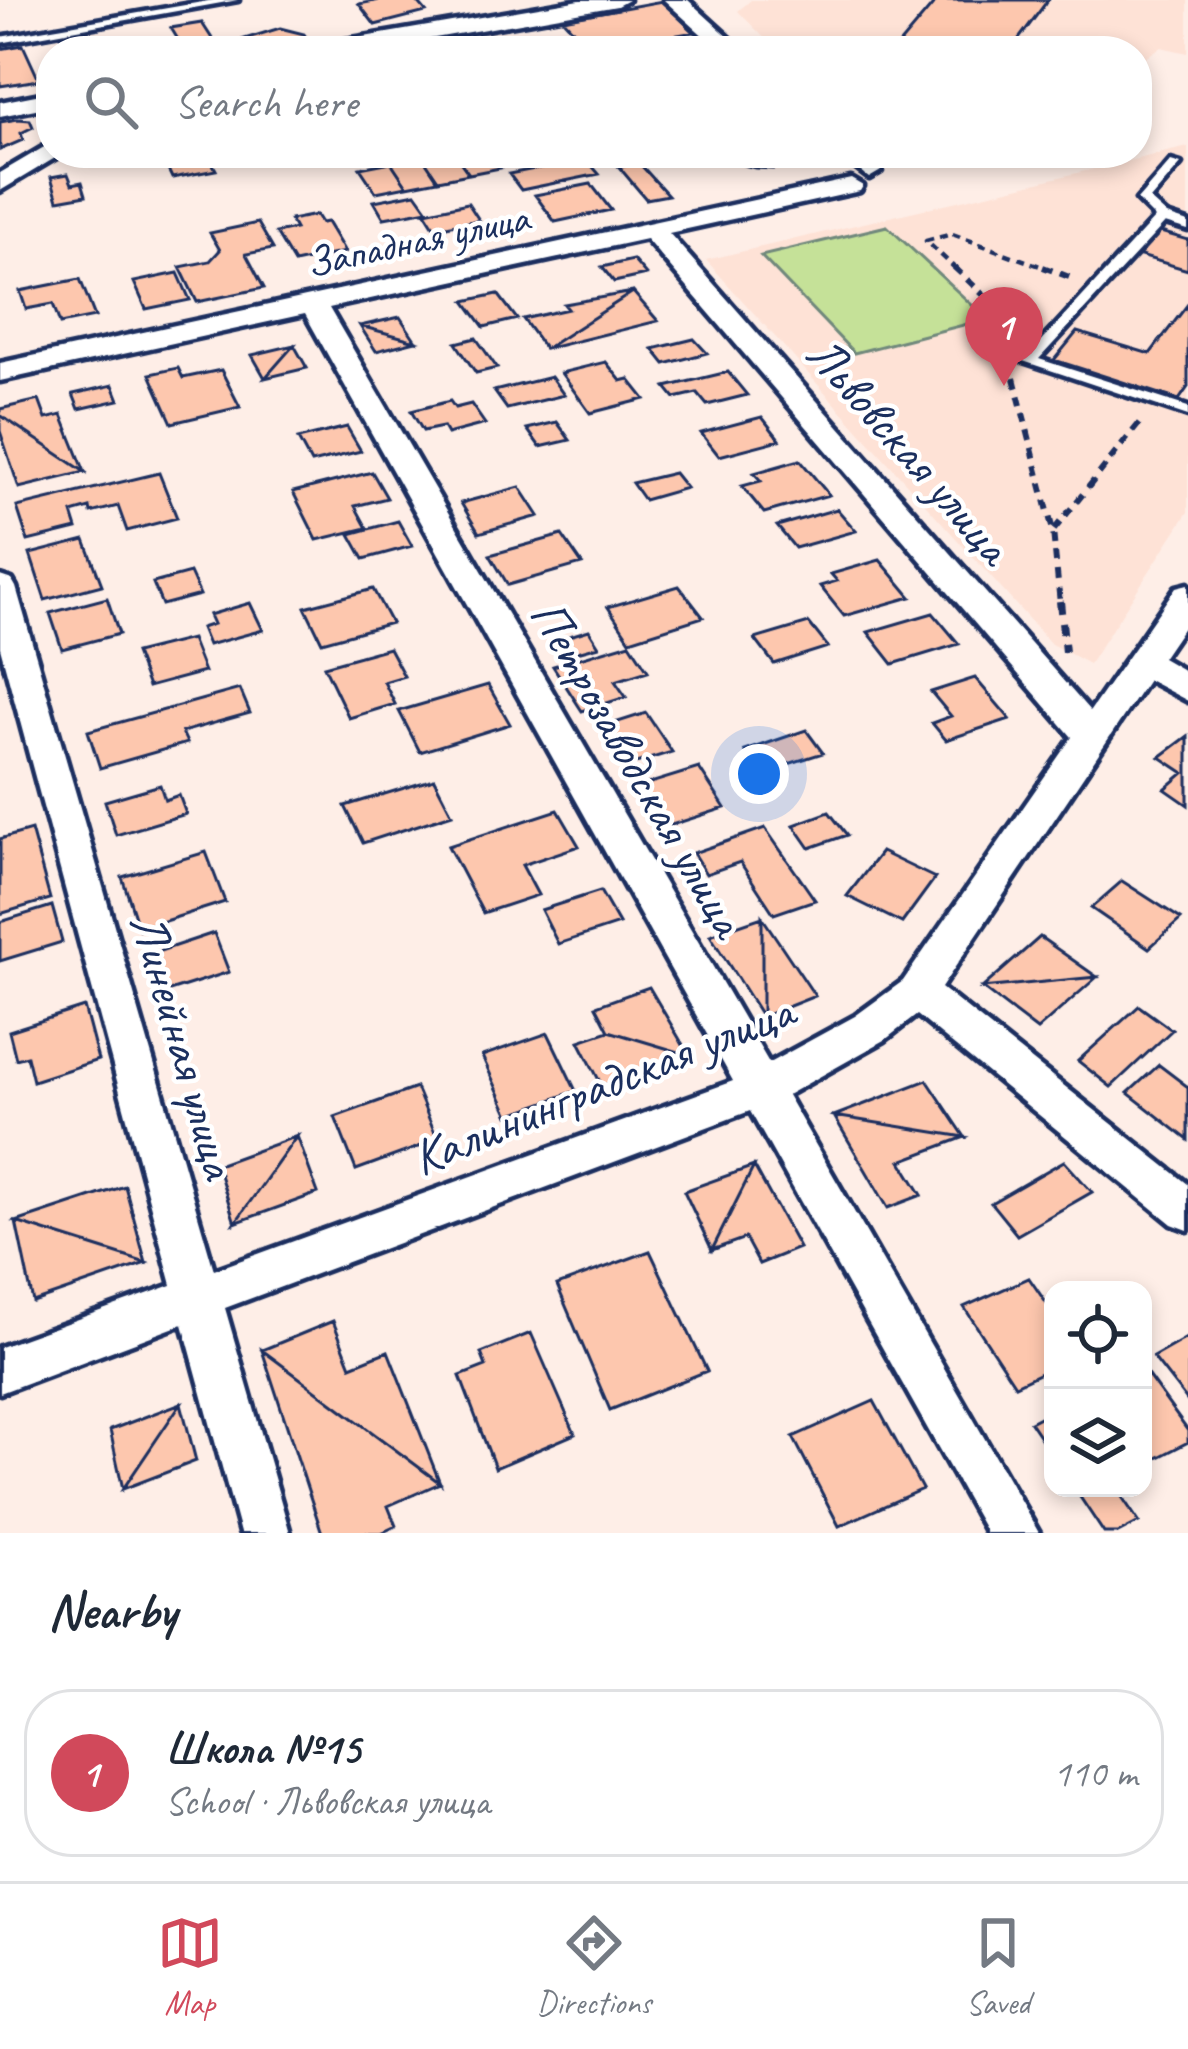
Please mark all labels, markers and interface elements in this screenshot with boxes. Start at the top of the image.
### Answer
search box [36,36,1152,168]
icon: search [78,69,144,135]
text: Search here [174,74,357,131]
street label: Западная улица [301,190,536,290]
pin: 1 [965,287,1043,386]
street label: Львовская улица [793,323,1028,580]
street label: Петрозаводская улица [516,588,762,951]
your location [729,744,789,804]
street label: Линейная улица [116,906,253,1188]
street label: Калининградская улица [403,977,806,1189]
map controls [1044,1281,1152,1497]
button: locate [1044,1281,1152,1389]
button: layers [1044,1389,1152,1497]
text: Nearby [48,1579,176,1643]
text: Школа №15 [165,1720,360,1777]
text: 1 [81,1749,99,1798]
text: 110 m [1053,1749,1137,1798]
text: School · Львовская улица [165,1777,490,1826]
tab: Map [157,1910,223,2024]
tab: Directions [537,1910,651,2024]
tab: Saved [965,1910,1031,2024]

